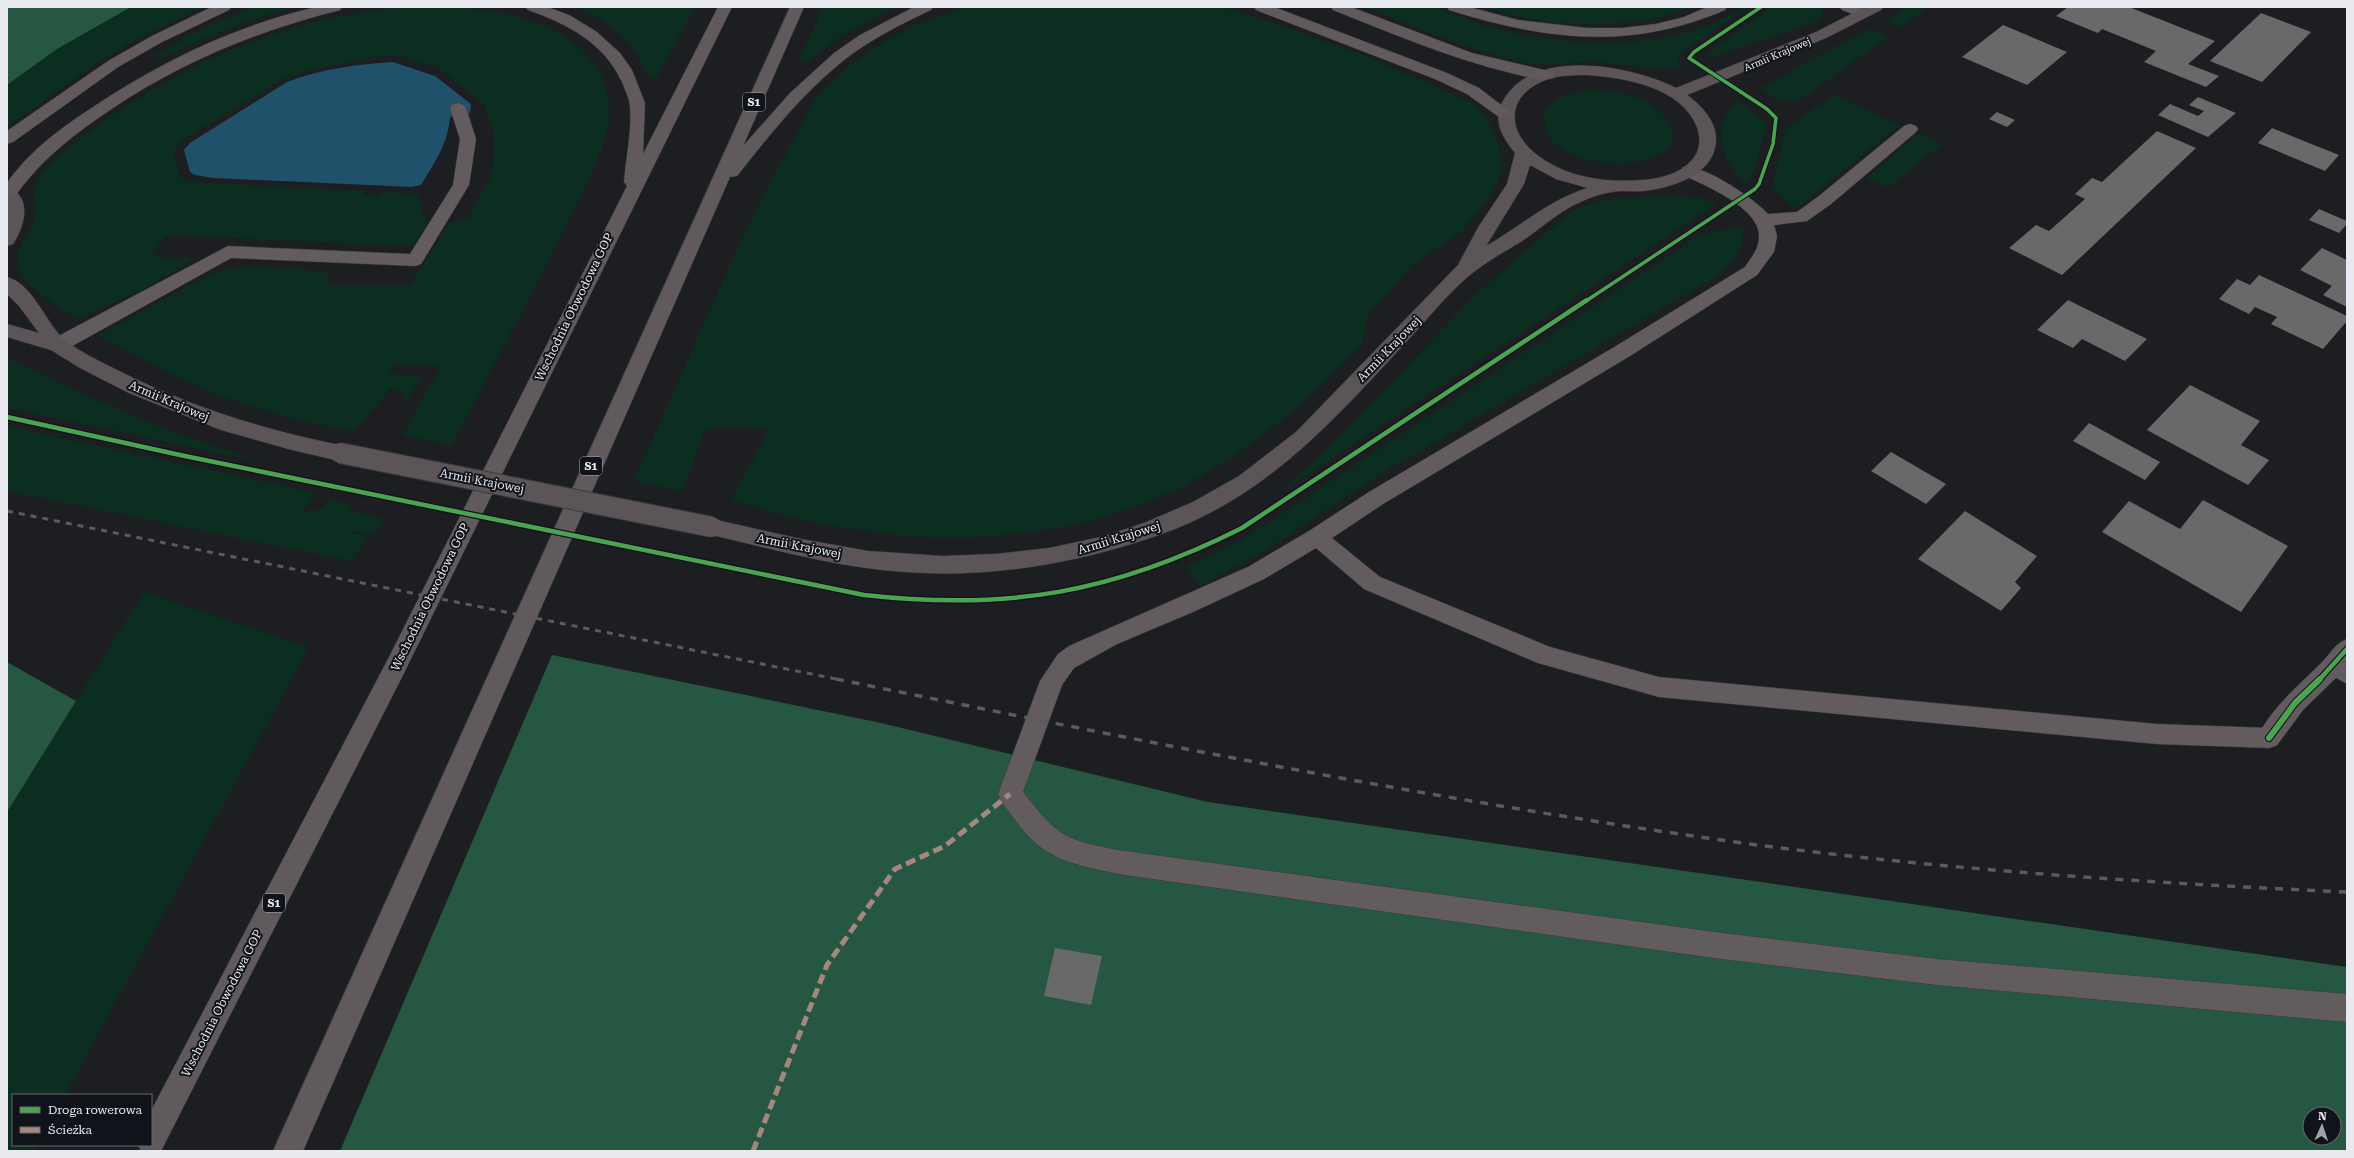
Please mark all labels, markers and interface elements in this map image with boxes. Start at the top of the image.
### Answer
street label: Armii Krajowej [1742,35,1812,73]
road number: S1 [743,93,765,111]
street label: Wschodnia Obwodowa GOP [532,231,616,383]
street label: Armii Krajowej [1354,313,1424,385]
street label: Armii Krajowej [127,378,211,424]
road number: S1 [580,457,602,475]
street label: Armii Krajowej [439,466,525,496]
street label: Armii Krajowej [1076,519,1162,557]
street label: Wschodnia Obwodowa GOP [388,521,472,673]
street label: Armii Krajowej [756,531,842,561]
road number: S1 [263,894,285,912]
street label: Wschodnia Obwodowa GOP [179,927,265,1079]
legend [12,1094,152,1146]
text: Droga rowerowa [48,1103,142,1117]
north arrow [2302,1106,2342,1146]
text: N [2318,1110,2328,1123]
text: Ścieżka [48,1123,93,1137]

